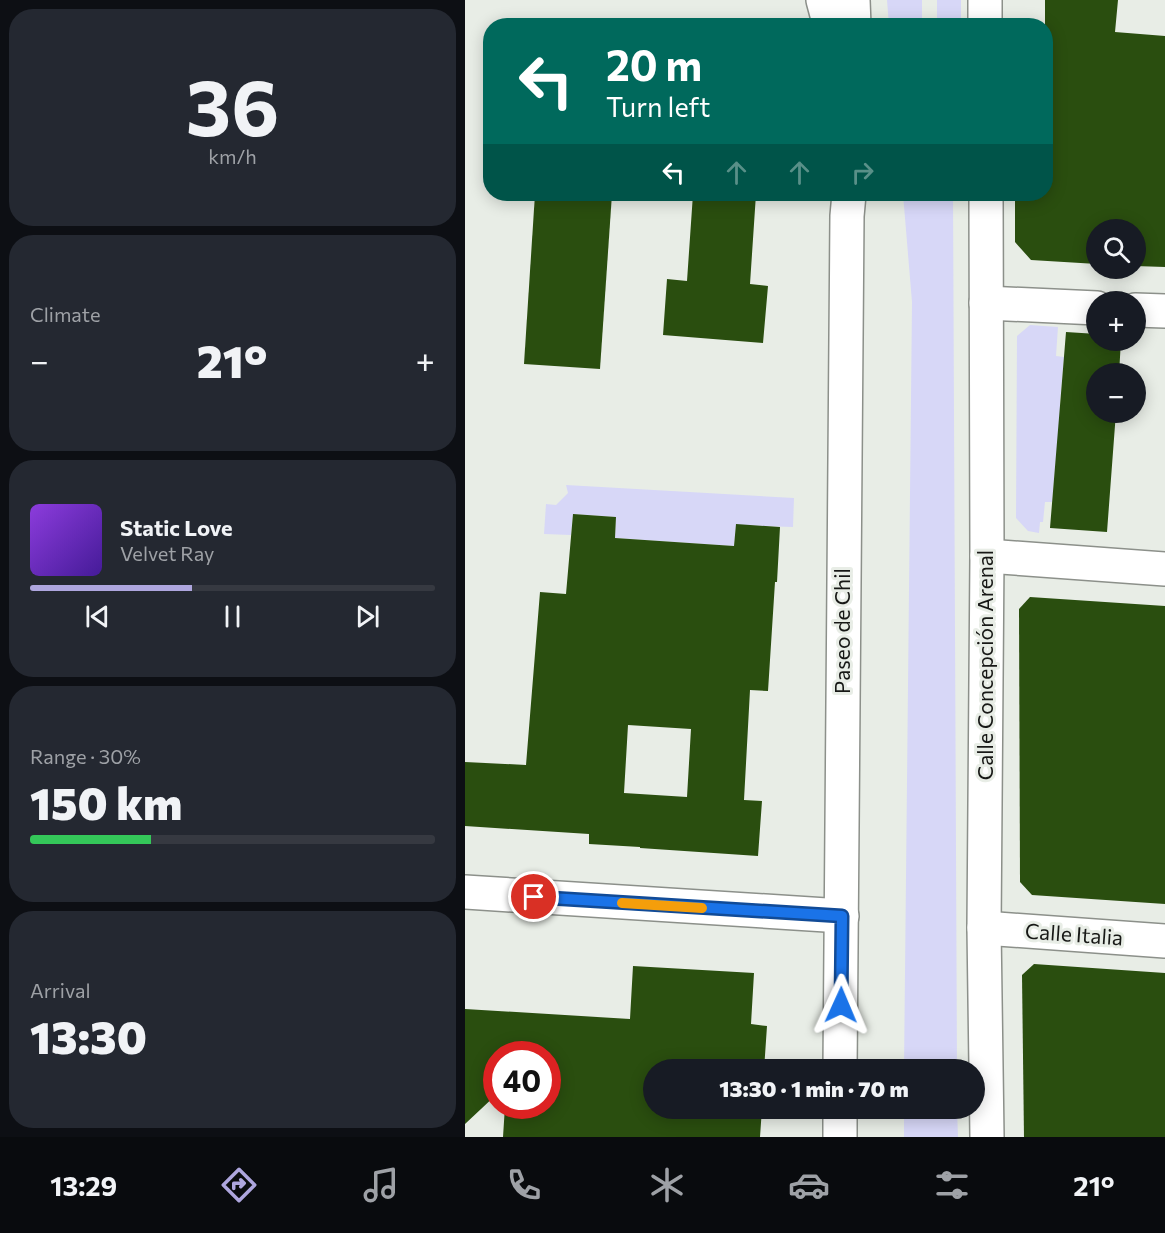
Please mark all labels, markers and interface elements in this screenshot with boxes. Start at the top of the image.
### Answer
text: 20 m [606,38,702,90]
icon: left [507,42,585,120]
text: 36 [186,57,279,152]
text: Turn left [606,90,710,123]
text: km/h [208,144,257,168]
icon: left [657,156,690,189]
icon: ahead [720,156,753,189]
icon: ahead [783,156,816,189]
icon: right [846,156,879,189]
map controls [1086,219,1146,423]
button: search [1086,219,1146,279]
button: + [1086,291,1146,351]
text: Climate [30,302,100,326]
text: 21° [197,332,268,387]
text: − [30,339,49,380]
text: + [416,339,435,380]
button: − [1086,363,1146,423]
text: Static Love [120,514,233,541]
text: Velvet Ray [120,541,214,565]
street label: Calle Concepción Arenal [972,550,997,780]
street label: Paseo de Chil [829,568,854,694]
icon: previous [81,600,114,633]
icon: pause [216,600,249,633]
icon: next [351,600,384,633]
text: Range · 30% [30,744,141,768]
text: 150 km [30,774,182,829]
pin [508,871,559,922]
icon: arrive [517,880,550,913]
street label: Calle Italia [1024,918,1124,949]
position arrow [809,973,873,1037]
text: Arrival [30,978,91,1002]
text: 13:30 [30,1008,147,1063]
speed limit sign: 40 [483,1041,561,1119]
text: 13:30 · 1 min · 70 m [719,1075,909,1102]
icon: directions [218,1164,260,1206]
icon: music [360,1164,402,1206]
icon: phone [503,1164,545,1206]
icon: climate [646,1164,688,1206]
icon: car [788,1164,830,1206]
icon: filters [931,1164,973,1206]
text: 13:29 [50,1169,117,1202]
text: 21° [1073,1169,1115,1202]

